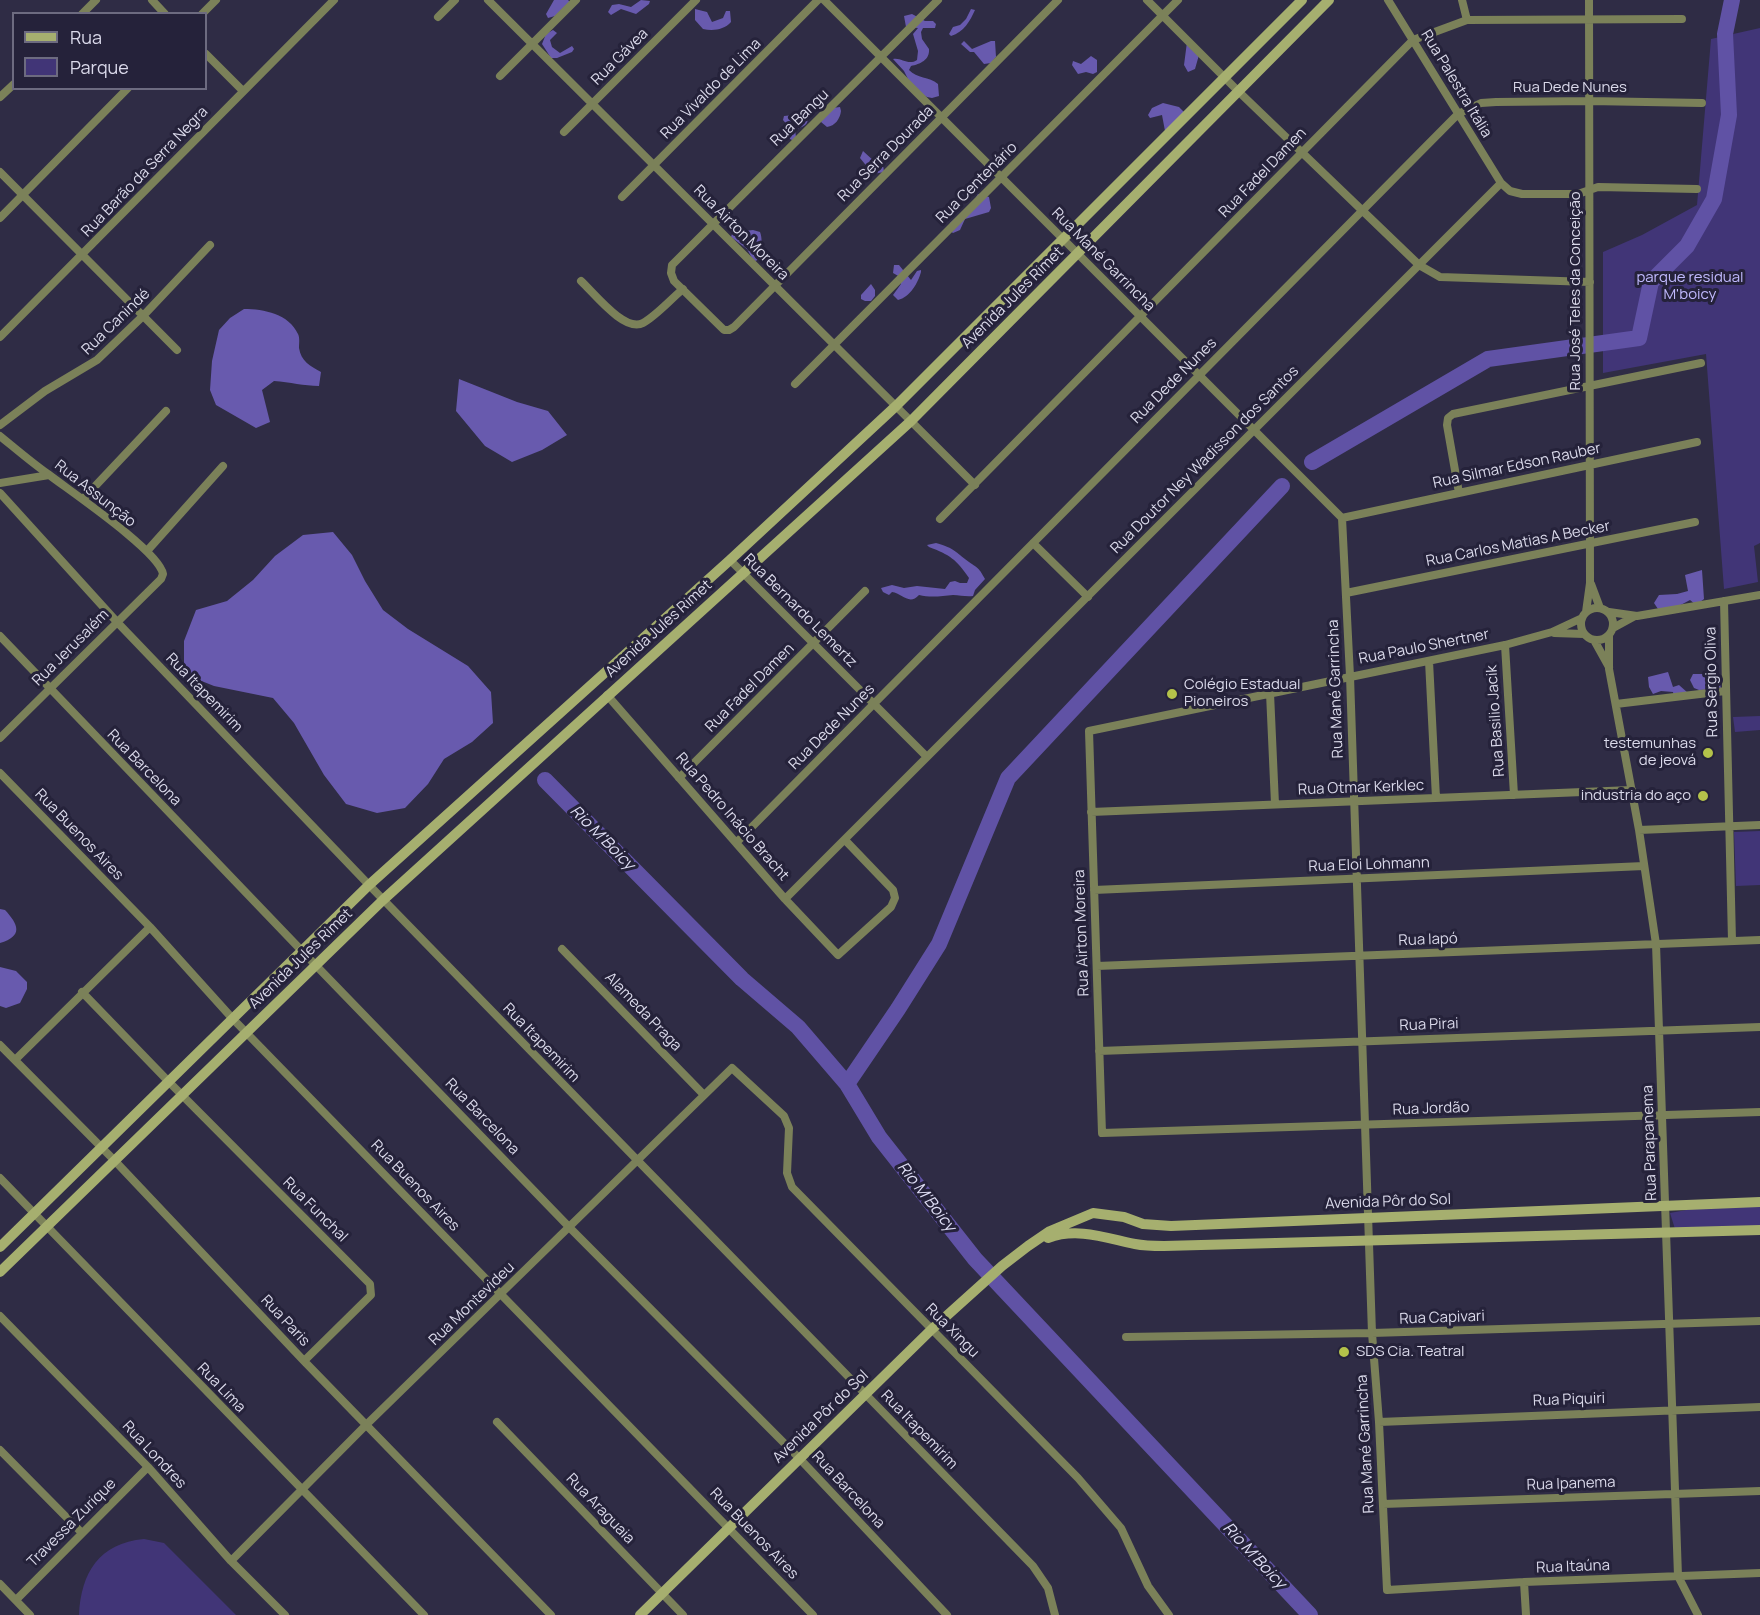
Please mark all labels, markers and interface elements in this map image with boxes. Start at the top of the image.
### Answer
legend [12,12,207,90]
text: Rua [70,25,102,49]
street label: Rua Gávea [588,25,652,89]
street label: Rua Palestra Itália [1417,27,1495,141]
street label: Rua Vivaldo de Lima [657,35,765,143]
text: Parque [70,55,129,79]
street label: Rua Dede Nunes [1513,79,1627,97]
street label: Rua Bangu [767,86,833,150]
street label: Rua Serra Dourada [834,102,938,206]
street label: Rua Barão da Serra Negra [78,103,212,241]
street label: Rua Fadel Damen [1216,124,1310,222]
street label: Rua Centenário [933,139,1021,227]
street label: Rua Airton Moreira [690,182,792,284]
street label: Rua José Teles da Conceição [1567,191,1585,391]
street label: Rua Mané Garrincha [1048,205,1158,315]
street label: Avenida Jules Rimet [958,243,1068,353]
park label: parque residual M'boicy [1636,269,1744,304]
street label: Rua Canindé [78,285,154,359]
street label: Rua Dede Nunes [1127,334,1221,428]
street label: Rua Doutor Ney Wadisson dos Santos [1107,362,1303,558]
street label: Rua Silmar Edson Rauber [1431,439,1603,493]
street label: Rua Assunção [51,457,139,531]
street label: Rua Carlos Matias A Becker [1424,517,1612,571]
street label: Rua Bernardo Lemertz [739,550,861,672]
street label: Avenida Jules Rimet [602,577,716,681]
street label: Rua Jerusalém [29,606,113,690]
street label: Rua Mané Garrincha [1325,619,1347,759]
street label: Rua Paulo Shertner [1357,626,1491,668]
street label: Rua Sergio Oliva [1702,627,1722,737]
street label: Rua Fadel Damen [702,640,798,736]
street label: Rua Itapemirim [162,650,246,736]
street label: Rua Basilio Jacik [1483,665,1509,777]
place label: Colégio Estadual Pioneiros [1184,676,1301,711]
street label: Rua Dede Nunes [785,680,879,774]
marker: Colégio Estadual Pioneiros [1165,687,1179,701]
street label: Rua Barcelona [103,726,185,810]
place label: testemunhas de jeová [1604,735,1696,770]
marker: testemunhas de jeová [1701,746,1715,760]
street label: Rua Pedro Inácio Bracht [672,749,792,885]
street label: Rua Otmar Kerklec [1297,777,1425,799]
street label: Rua Buenos Aires [31,786,127,884]
place label: industria do aço [1581,787,1691,805]
marker: industria do aço [1696,789,1710,803]
water label: Rio M'Boicy [566,802,638,874]
street label: Rua Eloi Lohmann [1308,854,1430,876]
street label: Rua Airton Moreira [1071,869,1093,997]
street label: Avenida Jules Rimet [246,905,356,1013]
street label: Rua Iapó [1398,930,1458,950]
street label: Alameda Praga [601,969,685,1055]
street label: Rua Itapemirim [499,1000,583,1086]
street label: Rua Pirai [1399,1015,1459,1035]
street label: Rua Barcelona [441,1075,523,1159]
street label: Rua Parapanema [1639,1085,1661,1201]
street label: Rua Jordão [1392,1099,1470,1119]
street label: Rua Buenos Aires [367,1137,463,1235]
water label: Rio M'Boicy [893,1158,959,1236]
street label: Rua Funchal [279,1174,351,1246]
street label: Avenida Pôr do Sol [1325,1191,1451,1213]
street label: Rua Montevideu [425,1259,519,1349]
street label: Rua Paris [257,1292,313,1350]
street label: Rua Xingu [921,1300,983,1362]
street label: Rua Capivari [1399,1308,1485,1328]
place label: SDS Cia. Teatral [1356,1343,1465,1361]
marker: SDS Cia. Teatral [1337,1345,1351,1359]
street label: Rua Lima [193,1359,249,1417]
street label: Avenida Pôr do Sol [769,1367,873,1467]
street label: Rua Mané Garrincha [1353,1374,1379,1514]
street label: Rua Itapemirim [877,1387,961,1473]
street label: Rua Piquiri [1532,1390,1606,1410]
street label: Rua Londres [118,1417,190,1493]
street label: Rua Barcelona [808,1448,888,1532]
street label: Rua Araguaia [562,1470,638,1548]
street label: Rua Ipanema [1526,1473,1616,1495]
street label: Travessa Zurique [24,1475,120,1571]
street label: Rua Buenos Aires [706,1485,802,1583]
water label: Rio M'Boicy [1219,1519,1289,1593]
street label: Rua Itaúna [1536,1557,1610,1577]

